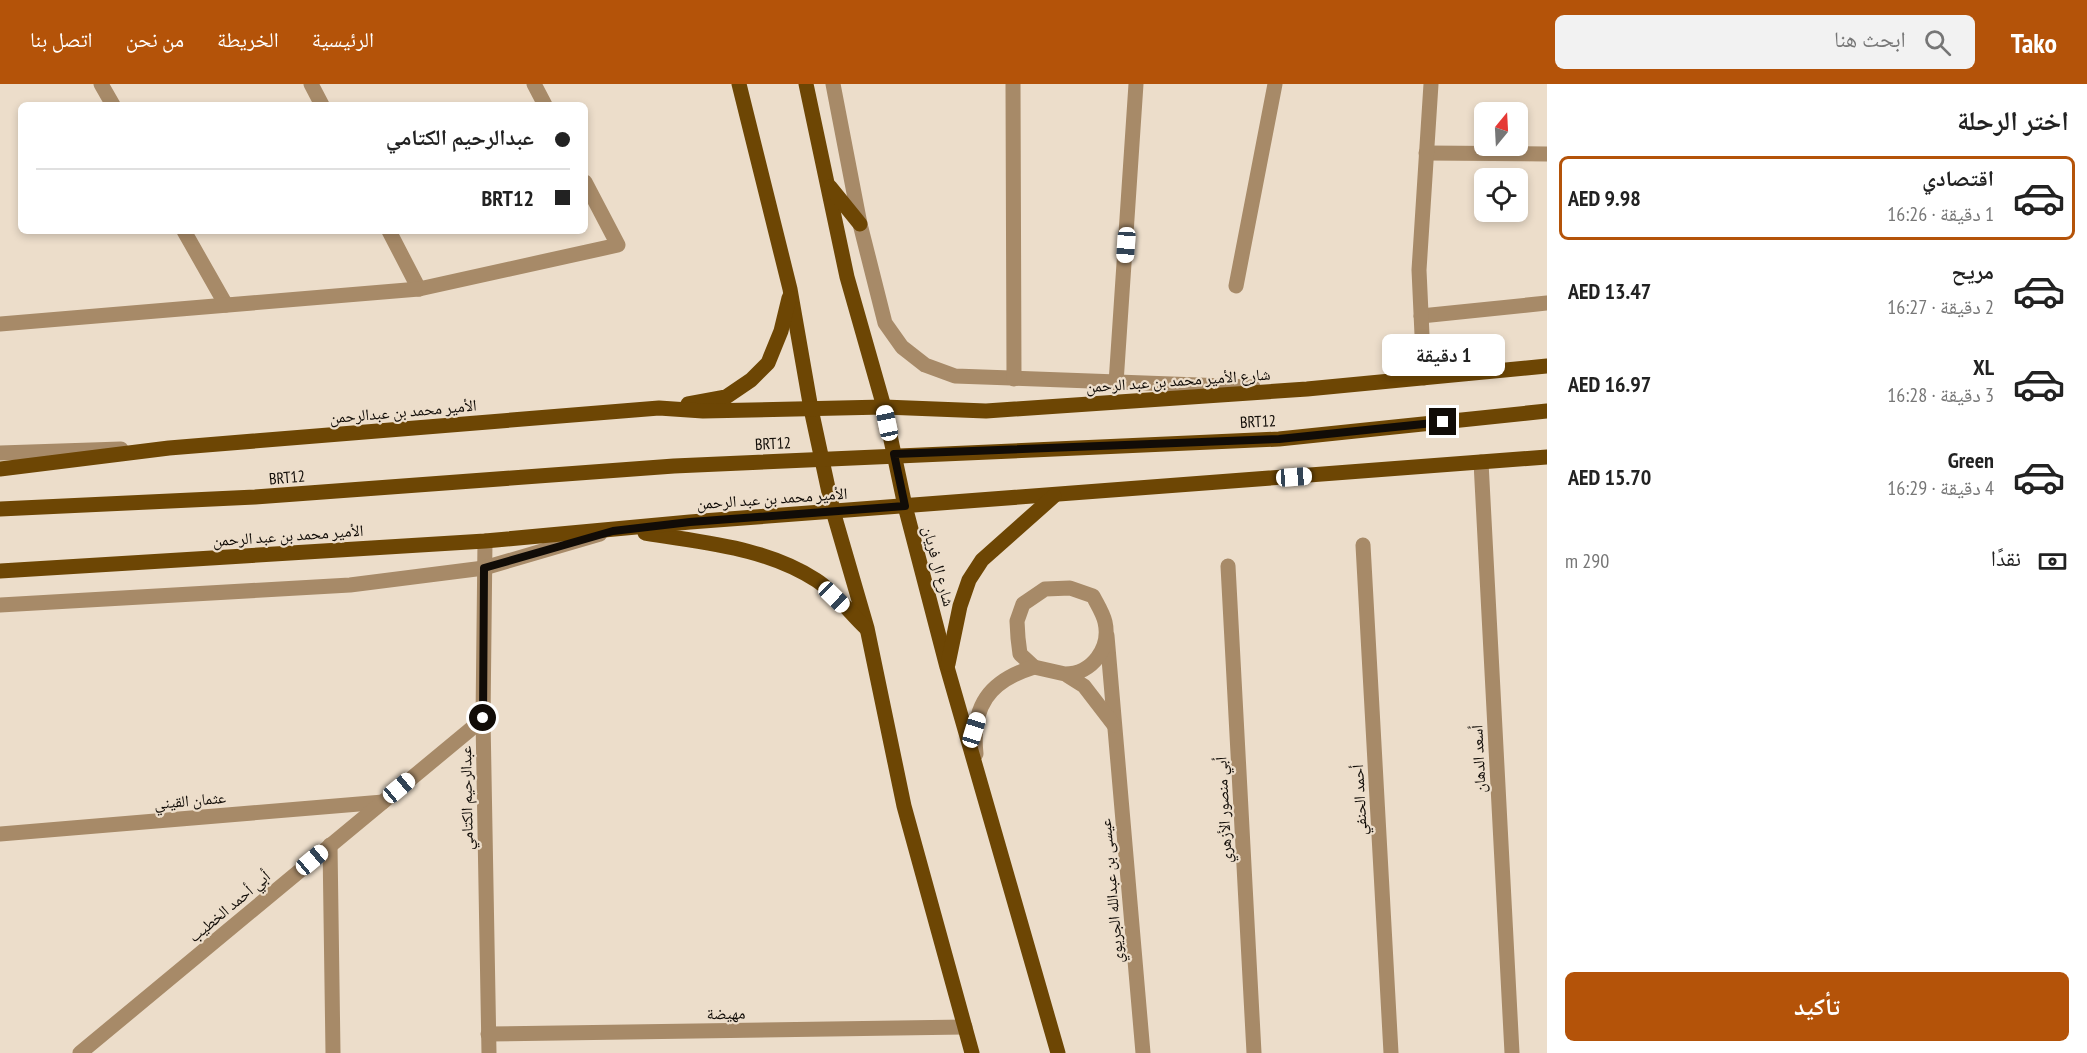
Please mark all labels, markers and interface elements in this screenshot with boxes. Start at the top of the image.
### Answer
search box [1555,15,1975,69]
text: Tako [2011,24,2057,61]
text: ابحث هنا [1834,25,1906,53]
text: اتصل بنا [30,26,93,53]
text: من نحن [126,26,184,53]
text: الخريطة [217,26,279,53]
text: الرئيسية [312,26,374,53]
icon: search [1921,26,1954,59]
north arrow [1474,102,1528,156]
map controls [1474,102,1528,222]
text: اختر الرحلة [1957,103,2069,137]
text: عبدالرحيم الكتامي [386,123,534,151]
text: اقتصادي [1922,164,1994,192]
button: locate [1474,168,1528,222]
icon: car [2012,171,2066,225]
text: BRT12 [482,184,534,212]
text: AED 9.98 [1568,184,1641,212]
text: 1 دقيقة · 16:26 [1887,201,1994,227]
car [1116,226,1136,264]
text: مريح [1951,257,1994,285]
icon: car [2012,264,2066,318]
text: AED 13.47 [1568,277,1651,305]
text: 2 دقيقة · 16:27 [1887,294,1994,320]
callout: 1 دقيقة [1382,335,1504,377]
text: 1 دقيقة [1416,342,1471,368]
text: XL [1973,353,1994,381]
icon: car [2012,357,2066,411]
street label: شارع الأمير محمد بن عبد الرحمن [1085,364,1271,397]
text: AED 16.97 [1568,370,1651,398]
text: 3 دقيقة · 16:28 [1887,382,1994,408]
street label: الأمير محمد بن عبدالرحمن [328,395,478,428]
car [874,404,900,442]
route end [1429,408,1456,435]
street label: BRT12 [1239,410,1277,432]
street label: BRT12 [754,432,792,454]
text: Green [1948,446,1994,474]
icon: car [2012,450,2066,504]
text: AED 15.70 [1568,463,1651,491]
street label: BRT12 [268,465,306,489]
car [1275,467,1313,487]
text: 4 دقيقة · 16:29 [1887,475,1994,501]
street label: الأمير محمد بن عبد الرحمن [696,483,848,514]
street label: الأمير محمد بن عبد الرحمن [212,520,364,551]
street label: شارع ال فريان [918,524,959,609]
text: نقدًا [1991,544,2021,572]
icon: cash [2036,545,2069,578]
text: 290 m [1565,548,1609,574]
car [815,578,853,616]
route start [469,704,496,731]
car [960,710,988,750]
street label: أسعد الدهان [1466,724,1491,794]
street label: عبدالرحيم الكتامي [455,746,480,850]
street label: أبي منصور الأزهري [1210,756,1239,864]
street label: أحمد الحنفي [1347,764,1374,836]
car [379,770,419,806]
street label: عثمان القيني [153,787,227,816]
street label: عيسى بن عبدالله الجريوي [1095,818,1130,964]
car [292,842,332,878]
street label: أبي أحمد الخطيب [184,866,276,948]
button: تأكيد [1565,972,2069,1041]
street label: مهيضة [706,1003,746,1023]

